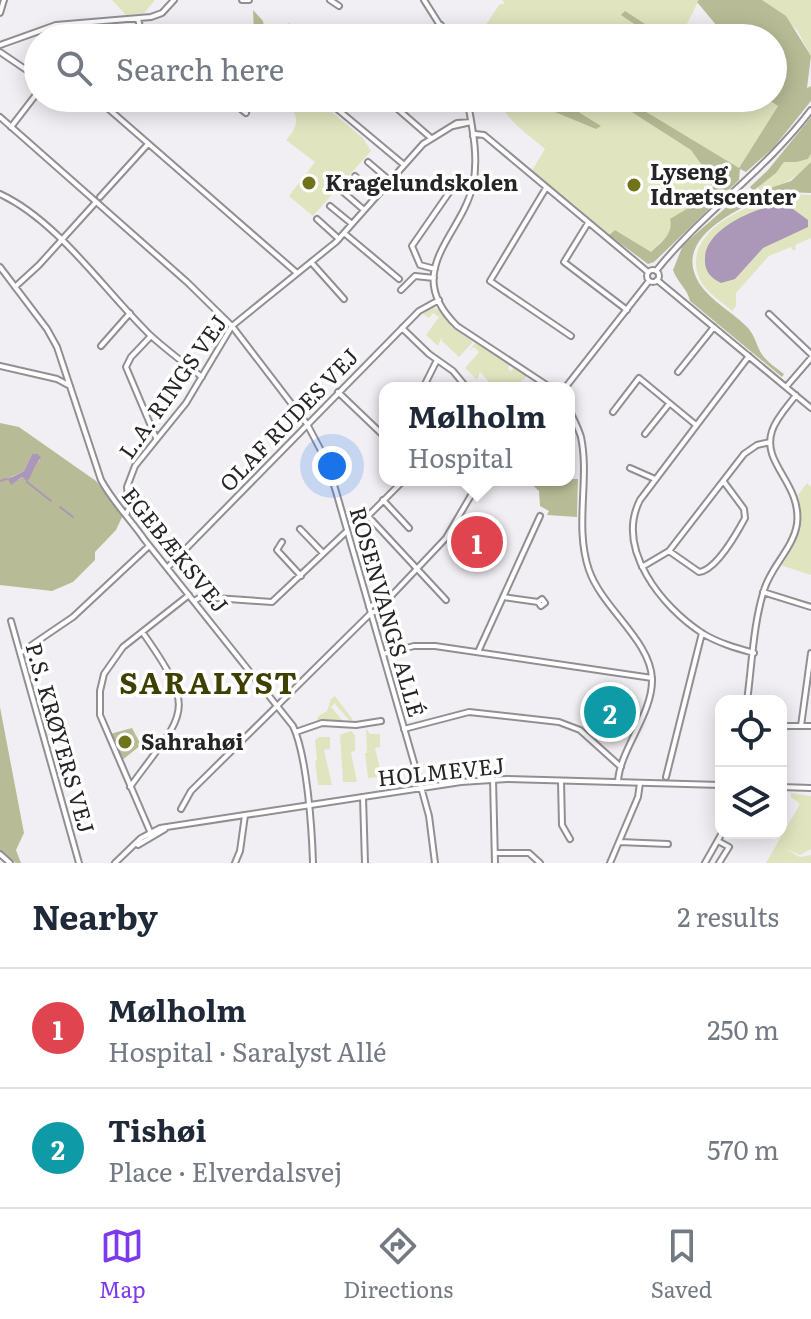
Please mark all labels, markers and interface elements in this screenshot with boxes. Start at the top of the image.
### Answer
search box [24,24,787,112]
icon: search [52,46,96,90]
text: Search here [116,46,284,90]
place label: Lyseng Idrætscenter [650,154,797,212]
place label: Kragelundskolen [325,165,518,198]
marker: Kragelundskolen [300,174,318,192]
marker: Lyseng Idrætscenter [625,176,643,194]
street label: L.A. RINGS VEJ [110,307,234,465]
street label: OLAF RUDES VEJ [211,340,365,498]
popup [379,382,575,486]
text: Mølholm [408,393,546,437]
text: Hospital [408,437,513,476]
your location [312,446,352,486]
street label: EGEBÆKSVEJ [115,479,237,619]
street label: ROSENVANGS ALLÉ [343,502,434,721]
pin: 1 [451,512,503,572]
street label: P.S. KRØYERS VEJ [18,638,104,837]
district label: SARALYST [119,659,299,703]
pin: 2 [584,682,636,742]
map controls [715,695,787,839]
button: locate [715,695,787,767]
place label: Sahrahøi [141,724,243,757]
marker: Sahrahøi [116,733,134,751]
street label: HOLMEVEJ [376,747,506,794]
button: layers [715,767,787,839]
text: Nearby [32,890,158,940]
text: 2 results [677,896,779,935]
text: Mølholm [108,987,246,1031]
text: 1 [53,1009,63,1048]
text: 250 m [707,1009,779,1048]
text: Hospital · Saralyst Allé [108,1031,387,1070]
text: Tishøi [108,1107,206,1151]
text: 2 [51,1129,65,1168]
text: 570 m [707,1129,779,1168]
text: Place · Elverdalsvej [108,1151,342,1190]
tab: Map [99,1224,146,1305]
tab: Directions [343,1224,453,1305]
tab: Saved [651,1224,712,1305]

